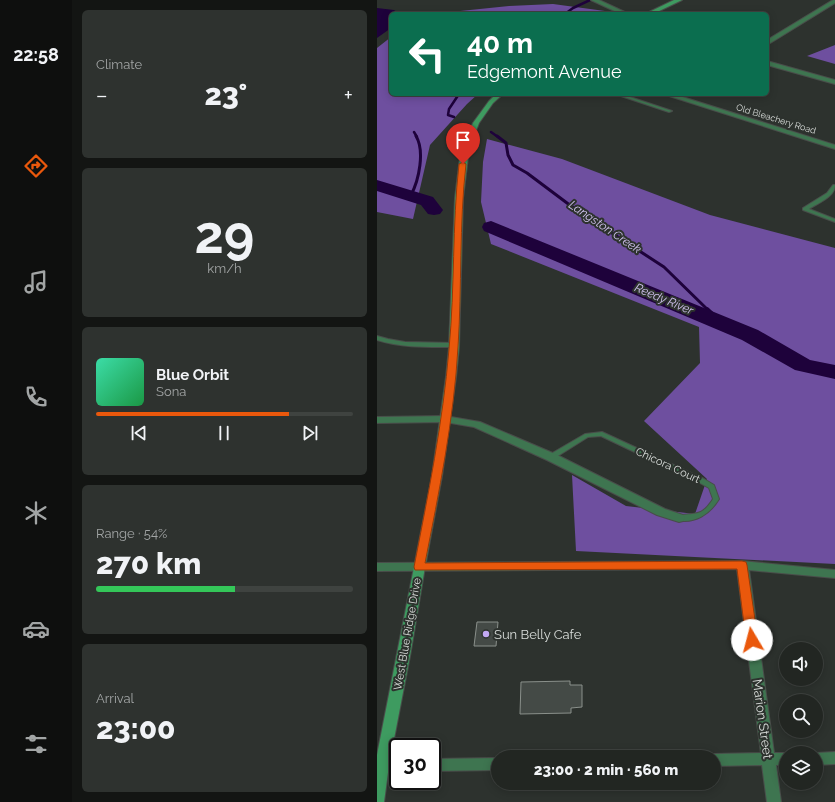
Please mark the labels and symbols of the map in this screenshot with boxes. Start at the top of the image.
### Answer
street label: Old Bleachery Road [735,102,817,136]
pin [446,123,480,164]
water label: Langston Creek [566,198,644,257]
water label: Reedy River [633,280,696,318]
street label: Chicora Court [633,445,702,486]
street label: West Blue Ridge Drive [391,576,424,691]
position arrow [731,619,773,661]
place label: Sun Belly Cafe [494,627,582,642]
marker: Sun Belly Cafe [481,629,491,639]
street label: Marion Street [749,678,776,761]
speed limit sign: 30 [389,738,441,790]

